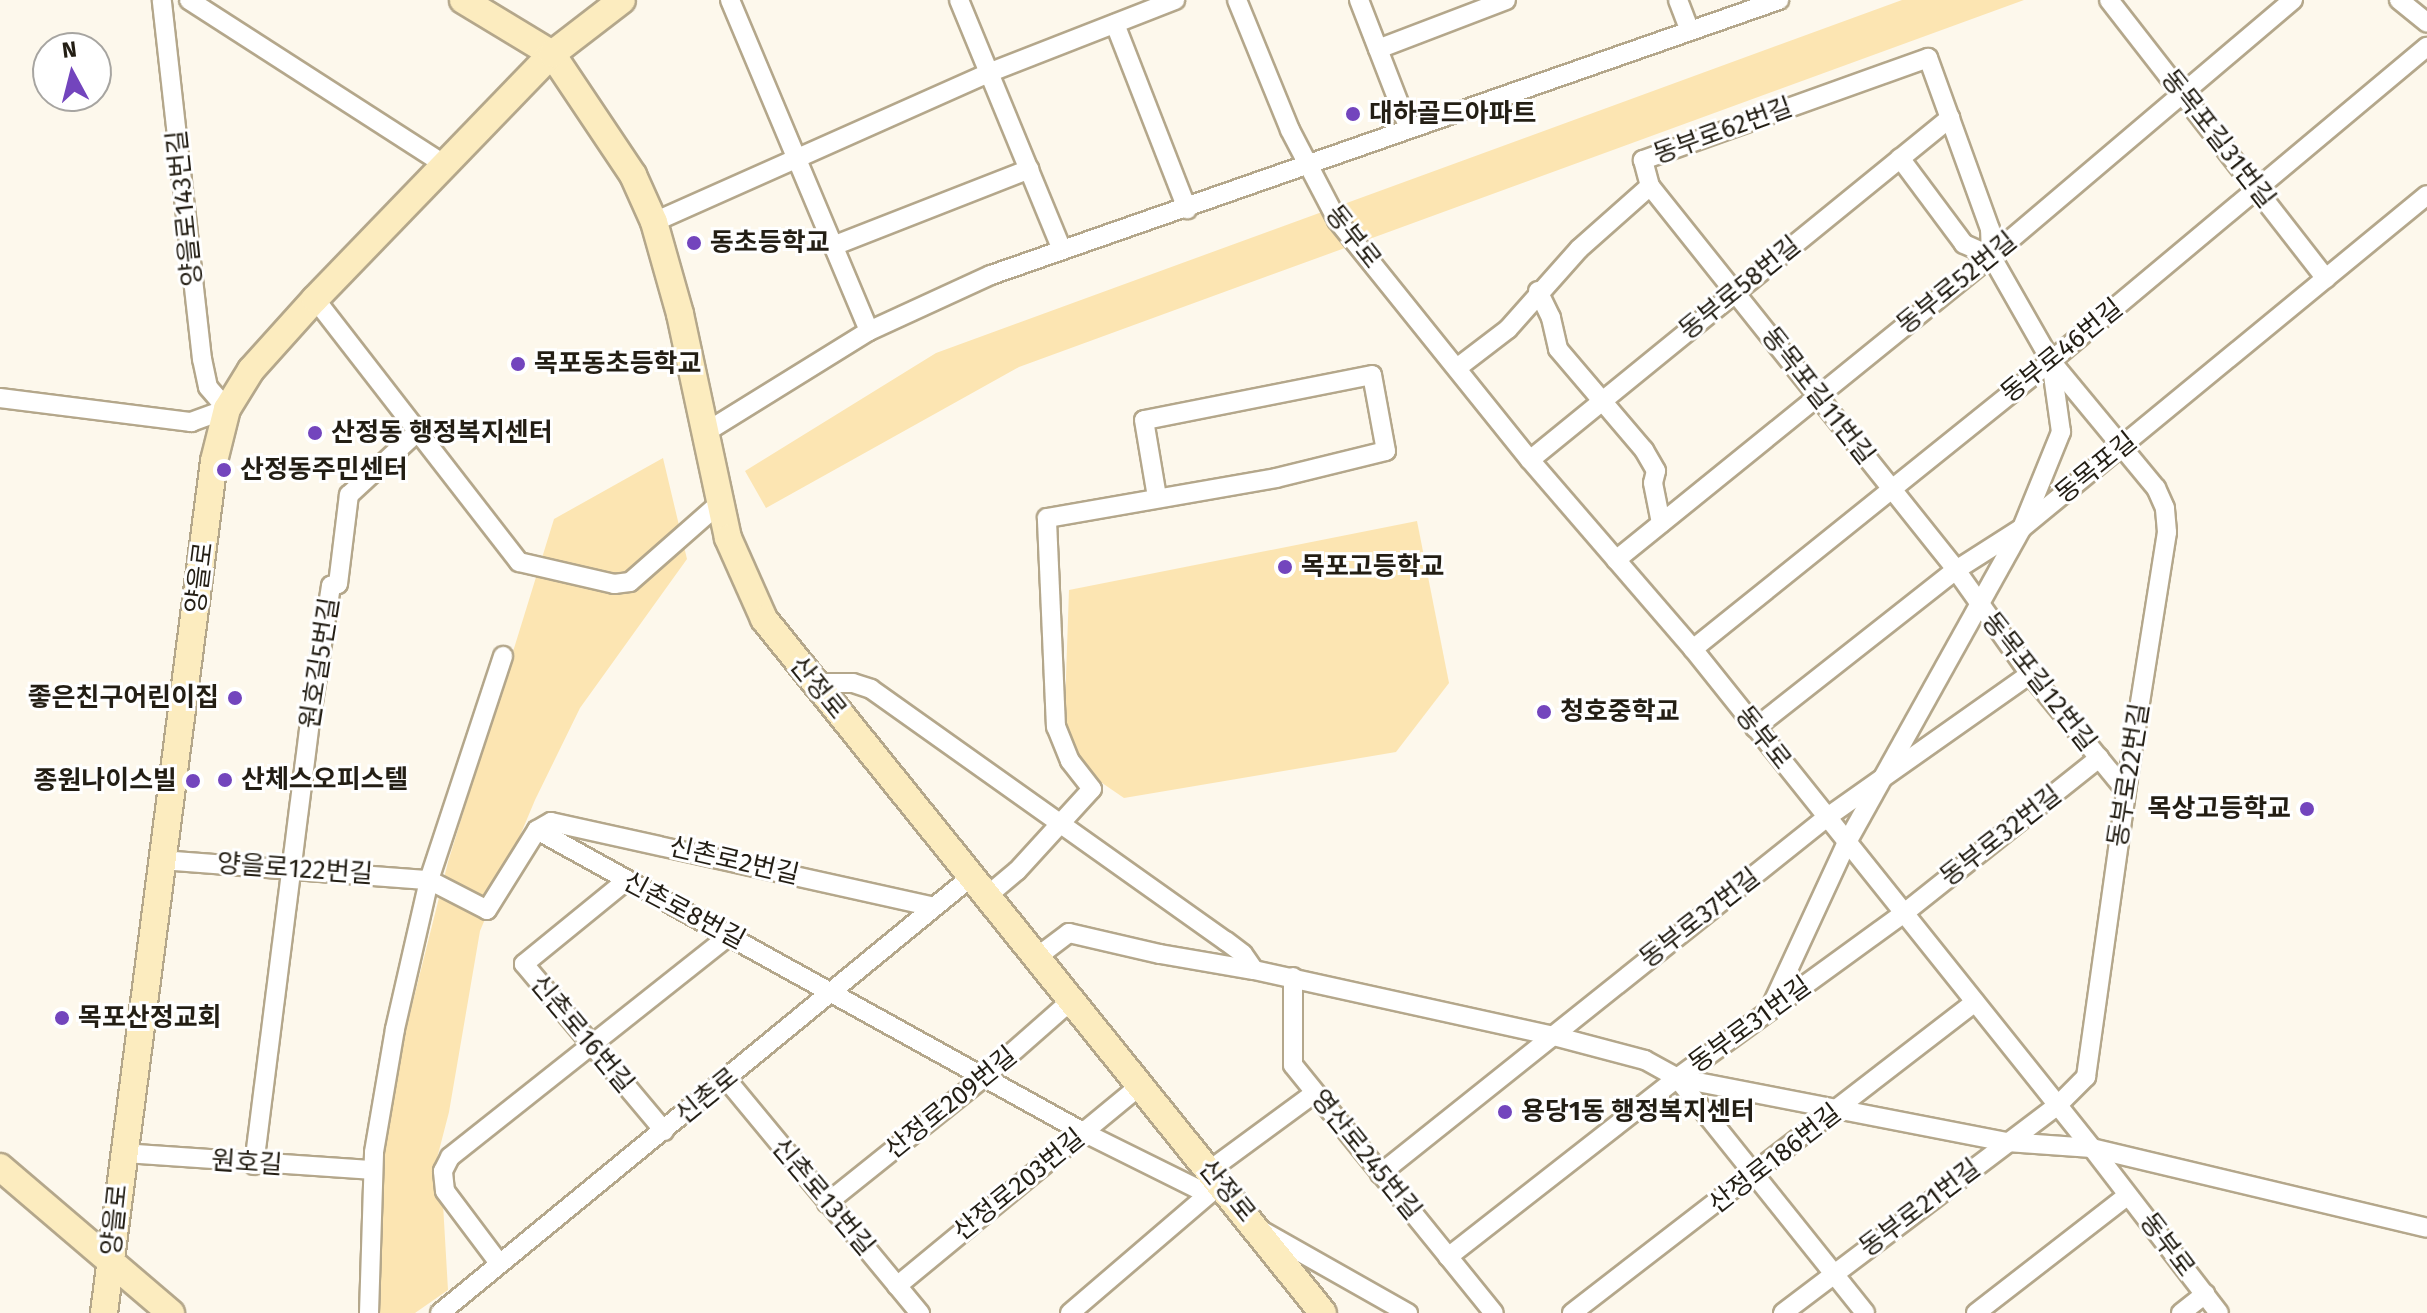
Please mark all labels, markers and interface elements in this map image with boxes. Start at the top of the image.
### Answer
north arrow [32,32,112,112]
text: N [60,35,78,64]
street label: 동목포길31번길 [2154,64,2282,214]
street label: 동부로62번길 [1649,91,1797,171]
place label: 대하골드아파트 [1369,98,1536,130]
marker: 대하골드아파트 [1344,105,1362,123]
street label: 양을로143번길 [161,128,209,288]
street label: 동부로 [1319,199,1387,275]
street label: 동부로52번길 [1891,225,2023,341]
place label: 동초등학교 [710,227,830,259]
street label: 동부로58번길 [1673,230,1807,346]
marker: 동초등학교 [685,234,703,252]
street label: 동부로46번길 [1995,293,2129,409]
street label: 동목포길11번길 [1755,321,1881,471]
place label: 목포동초등학교 [534,348,701,380]
marker: 목포동초등학교 [509,355,527,373]
place label: 산정동 행정복지센터 [331,417,552,449]
marker: 산정동 행정복지센터 [306,424,324,442]
street label: 동목포길 [2049,426,2143,510]
place label: 산정동주민센터 [240,454,407,486]
marker: 산정동주민센터 [215,461,233,479]
street label: 양을로 [180,540,220,616]
place label: 목포고등학교 [1301,551,1445,583]
marker: 목포고등학교 [1276,558,1294,576]
street label: 원호길5번길 [294,595,346,731]
street label: 동목포길12번길 [1975,606,2103,758]
street label: 산정로 [783,650,853,726]
place label: 좋은친구어린이집 [28,682,219,714]
marker: 좋은친구어린이집 [226,689,244,707]
place label: 청호중학교 [1560,696,1680,728]
street label: 동부로 [1729,700,1797,776]
street label: 동부로22번길 [2102,701,2156,849]
marker: 청호중학교 [1535,703,1553,721]
place label: 산체스오피스텔 [241,764,408,796]
place label: 종원나이스빌 [33,765,177,797]
marker: 산체스오피스텔 [216,771,234,789]
marker: 종원나이스빌 [184,772,202,790]
street label: 동부로32번길 [1934,779,2068,893]
place label: 목상고등학교 [2147,793,2291,825]
marker: 목상고등학교 [2298,800,2316,818]
street label: 신촌로2번길 [666,831,802,891]
street label: 양을로122번길 [216,848,374,890]
street label: 동부로37번길 [1634,861,1766,975]
street label: 신촌로8번길 [618,866,750,956]
street label: 신촌로16번길 [524,969,640,1099]
street label: 동부로31번길 [1683,970,1817,1080]
place label: 목포산정교회 [78,1002,222,1034]
marker: 목포산정교회 [53,1009,71,1027]
street label: 산정로209번길 [879,1040,1023,1166]
street label: 신촌로 [669,1061,745,1131]
street label: 영산로245번길 [1304,1084,1428,1226]
place label: 용당1동 행정복지센터 [1521,1096,1755,1128]
street label: 산정로186번길 [1703,1098,1847,1220]
marker: 용당1동 행정복지센터 [1496,1103,1514,1121]
street label: 산정로203번길 [947,1123,1091,1247]
street label: 신촌로13번길 [765,1132,881,1262]
street label: 원호길 [210,1145,284,1181]
street label: 동부로21번길 [1853,1152,1987,1264]
street label: 산정로 [1192,1153,1262,1229]
street label: 양을로 [96,1183,134,1257]
street label: 동부로 [2133,1207,2201,1283]

